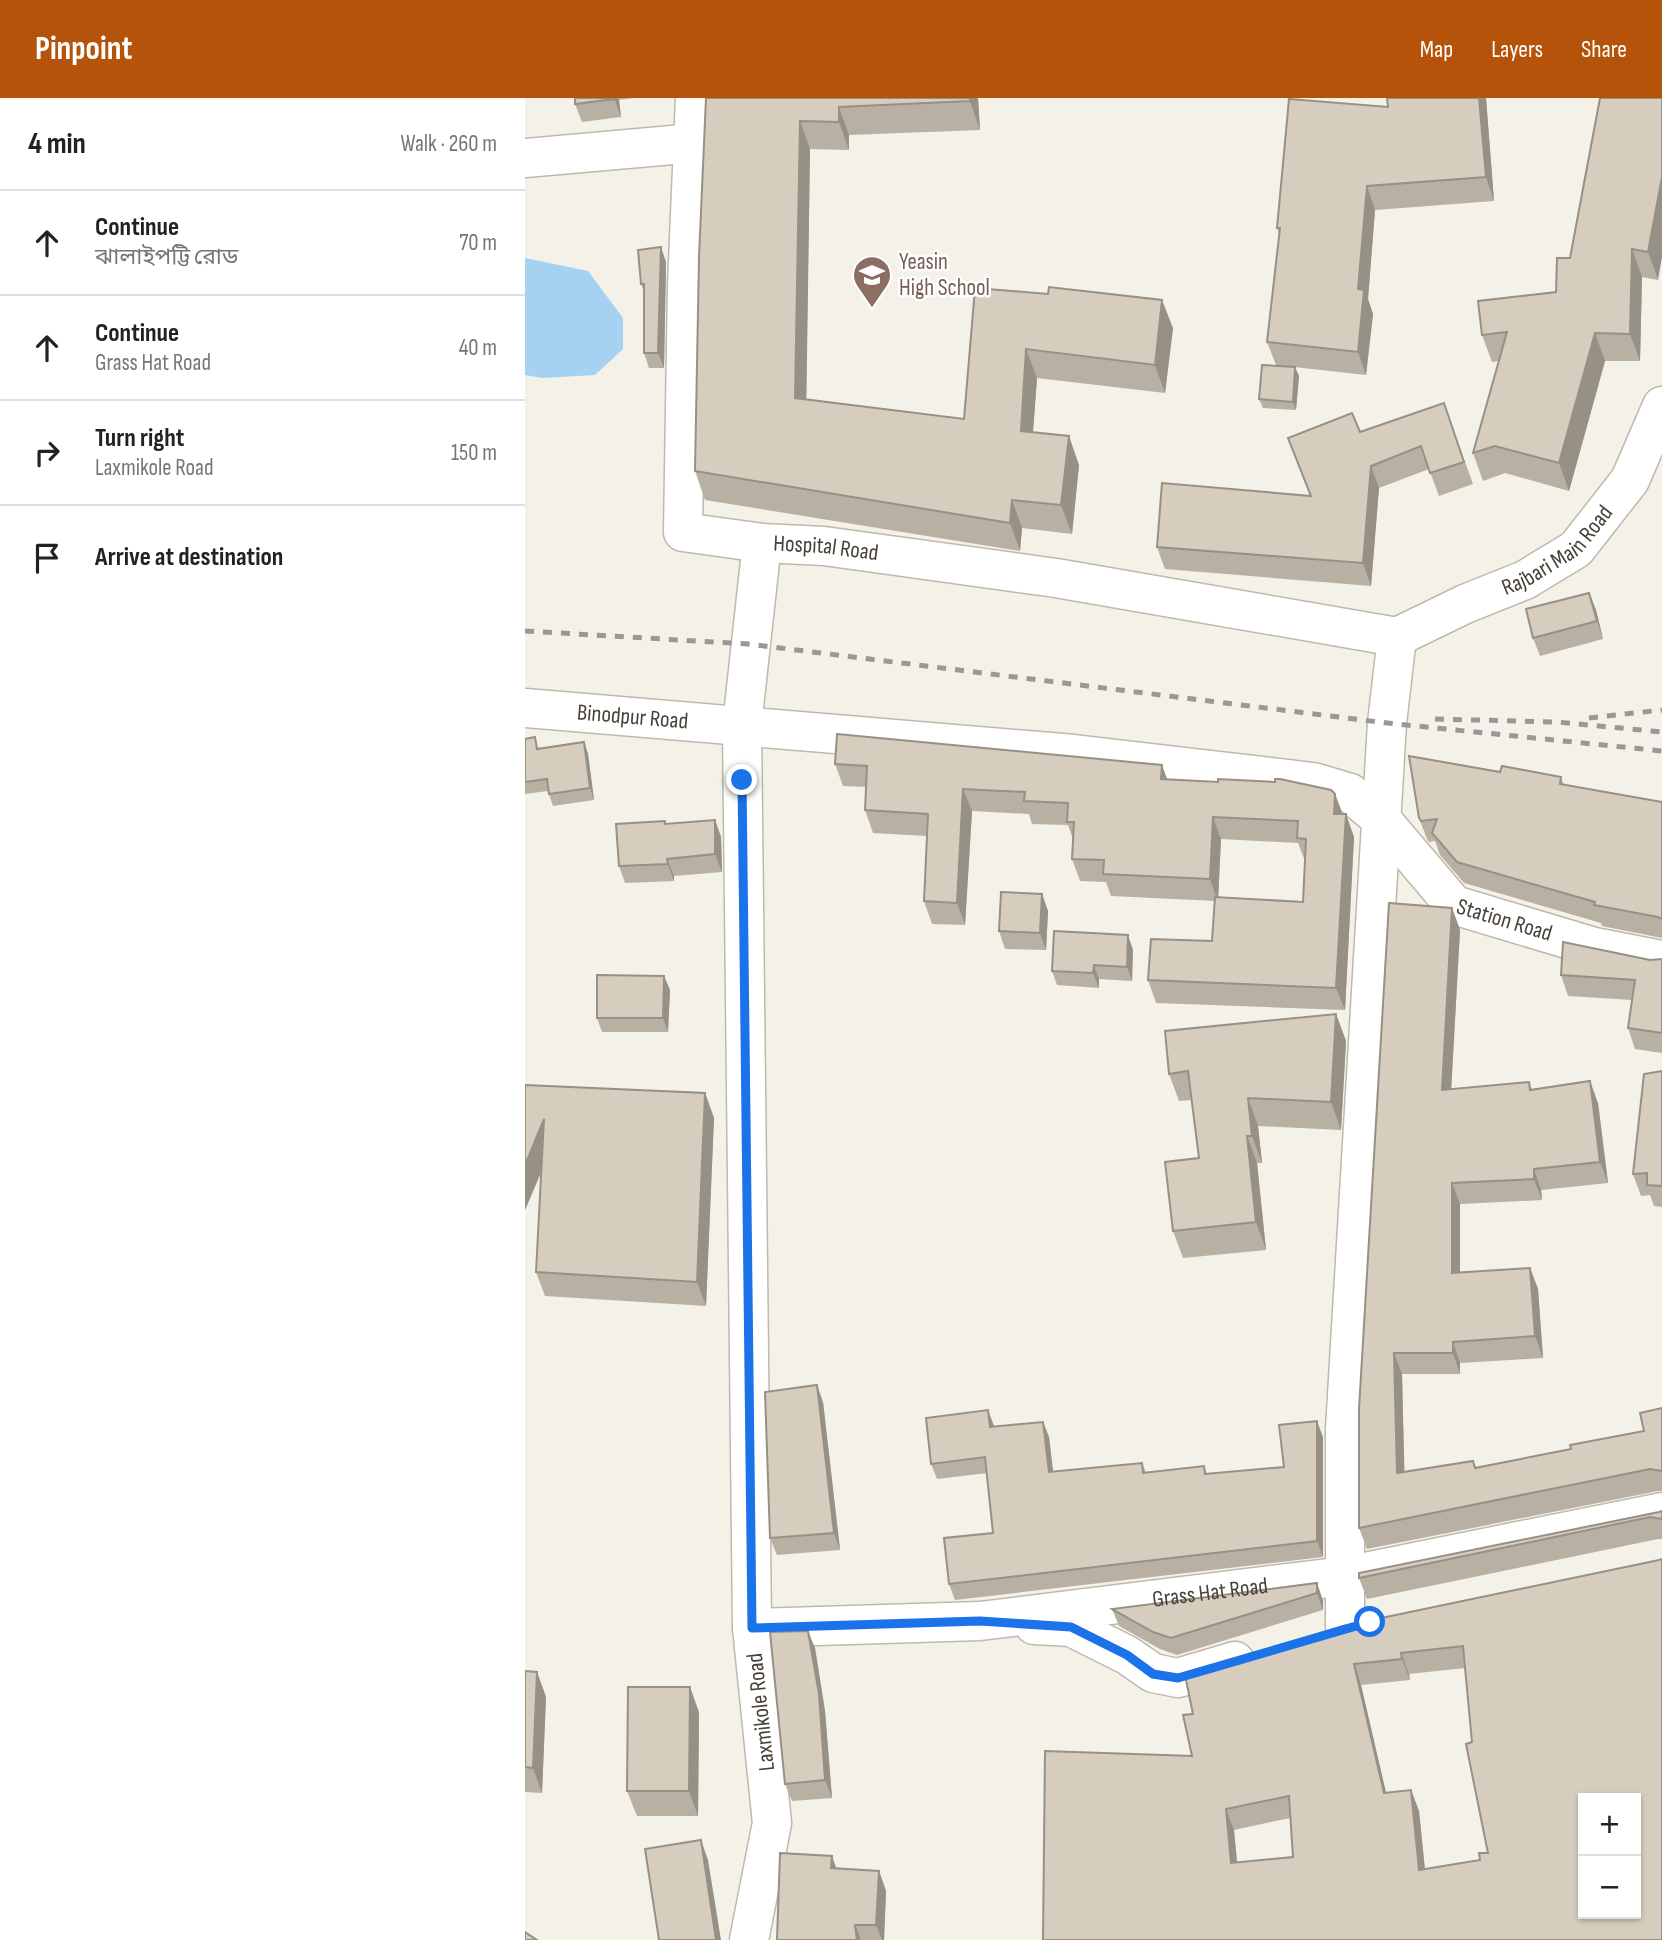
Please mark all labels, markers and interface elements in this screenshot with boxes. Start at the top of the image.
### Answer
text: Pinpoint [35,29,132,69]
text: Map [1420,35,1453,64]
text: Layers [1491,35,1543,64]
text: Share [1581,35,1627,64]
text: 4 min [28,126,86,162]
text: Walk · 260 m [401,130,497,158]
text: Continue [95,212,179,243]
icon: ahead [28,224,66,262]
text: 70 m [459,229,497,257]
text: ঝালাইপট্টি রোড [95,243,238,271]
place label: Yeasin High School [899,248,990,302]
school or university icon: Yeasin High School [851,254,893,309]
text: Continue [95,318,179,349]
icon: ahead [28,329,66,367]
text: 40 m [459,334,497,362]
text: Grass Hat Road [95,349,211,377]
text: Turn right [95,423,184,454]
icon: right [28,434,66,472]
text: 150 m [451,439,497,467]
text: Laxmikole Road [95,454,214,482]
street label: Rajbari Main Road [1498,500,1619,602]
street label: Hospital Road [773,530,880,567]
icon: arrive [28,539,66,577]
text: Arrive at destination [95,542,283,573]
street label: Binodpur Road [576,698,689,736]
route end [726,764,757,795]
street label: Station Road [1453,893,1555,948]
street label: Grass Hat Road [1151,1572,1270,1614]
route start [1354,1606,1385,1637]
street label: Laxmikole Road [741,1652,781,1772]
map controls [1578,1793,1641,1919]
button: + [1578,1793,1641,1856]
button: − [1578,1856,1641,1919]

